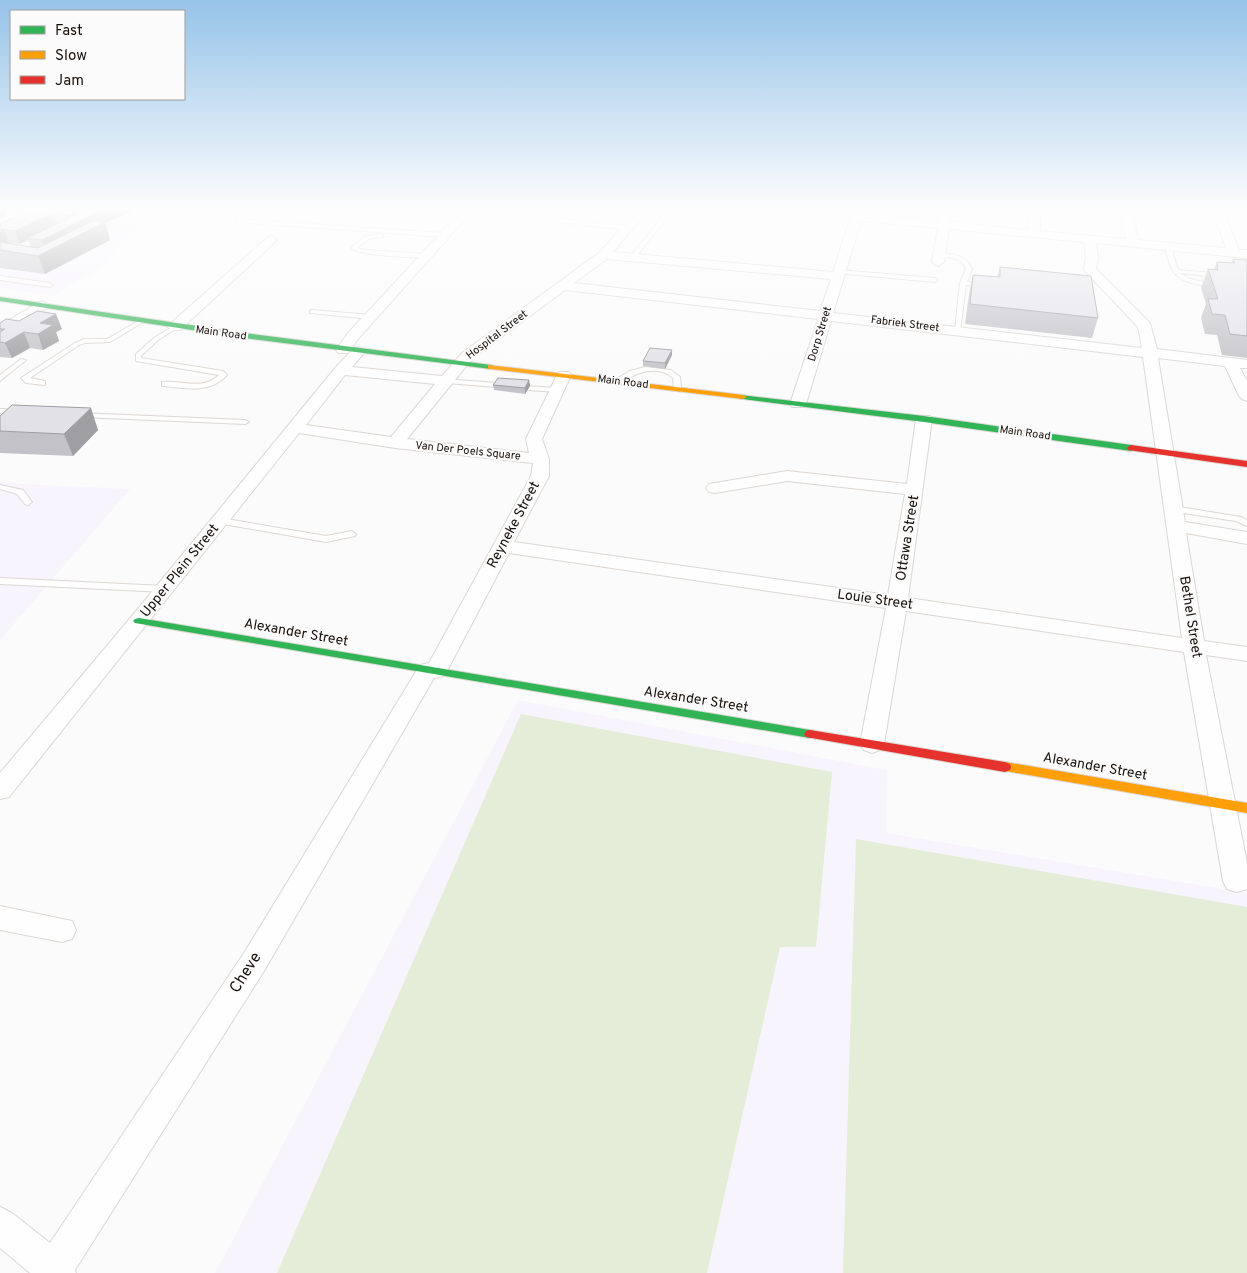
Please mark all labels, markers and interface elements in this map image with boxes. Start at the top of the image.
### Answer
legend [10,10,185,100]
text: Fast [55,22,83,41]
text: Slow [55,47,87,66]
text: Jam [55,72,84,91]
street label: Dorp Street [805,305,835,363]
street label: Hospital Street [463,307,531,363]
street label: Fabriek Street [870,313,940,335]
street label: Main Road [195,322,247,344]
street label: Main Road [597,372,649,392]
street label: Main Road [999,422,1051,444]
street label: Van Der Poels Square [415,439,521,464]
street label: Reyneke Street [484,479,544,571]
street label: Ottawa Street [893,494,923,582]
street label: Upper Plein Street [137,521,223,621]
street label: Bethel Street [1175,575,1205,659]
street label: Louie Street [836,586,914,614]
street label: Alexander Street [243,615,349,651]
street label: Alexander Street [643,683,749,717]
street label: Alexander Street [1042,749,1148,785]
street label: Cheve [226,949,266,997]

